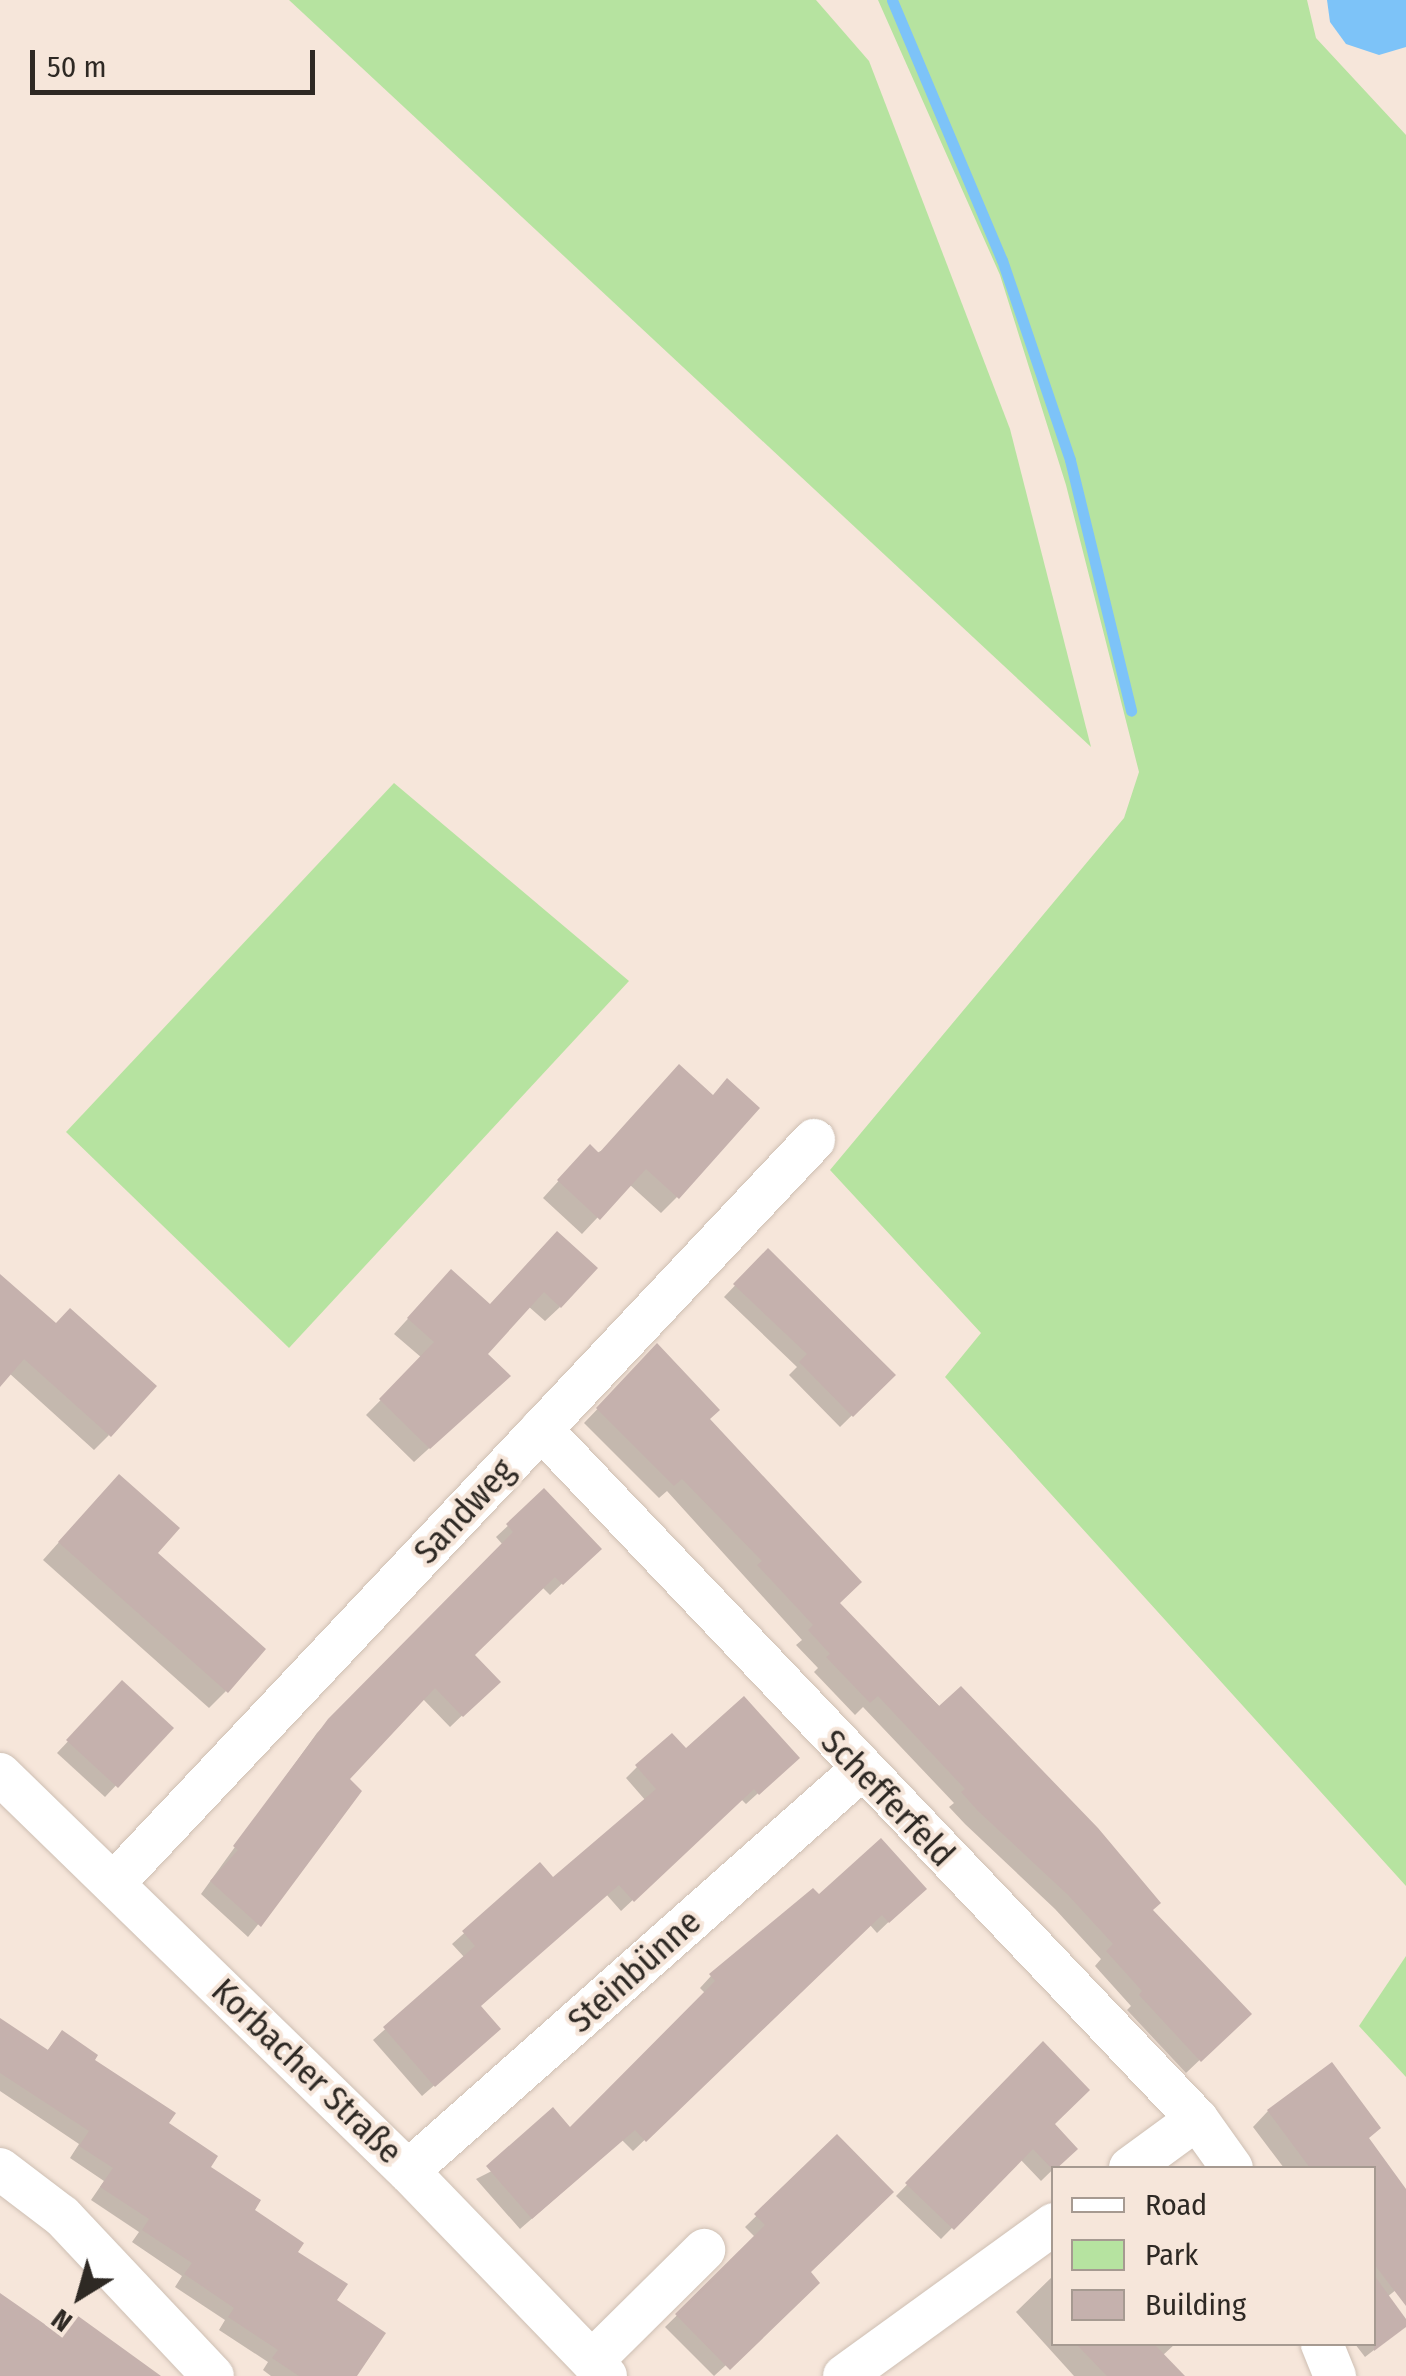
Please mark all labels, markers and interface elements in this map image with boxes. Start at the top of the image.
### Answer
scale bar [35,30,320,92]
text: 50 m [47,49,107,85]
street label: Sandweg [405,1450,523,1572]
street label: Schefferfeld [812,1721,964,1875]
street label: Steinbünne [559,1901,709,2041]
street label: Korbacher Straße [203,1970,411,2172]
legend [1051,2166,1376,2346]
text: Road [1145,2187,1207,2223]
text: Park [1145,2237,1198,2273]
north arrow [30,2246,130,2346]
text: Building [1145,2287,1246,2323]
text: N [45,2302,78,2339]

